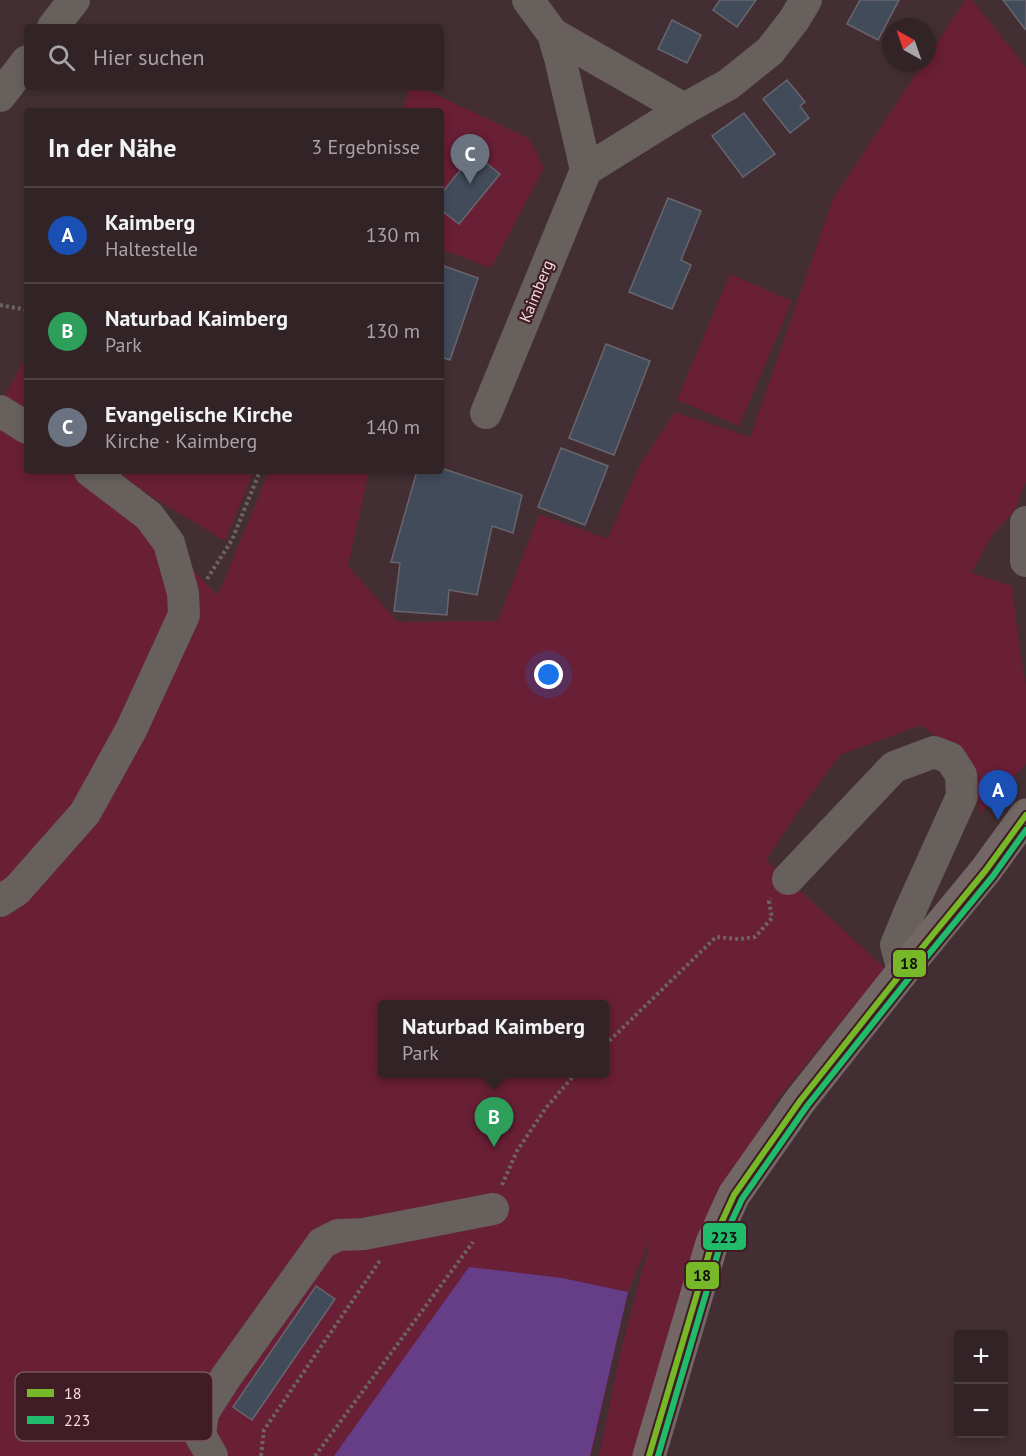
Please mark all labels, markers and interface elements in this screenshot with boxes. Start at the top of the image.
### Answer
north arrow [882,18,936,72]
search box [24,24,444,90]
icon: search [45,41,78,74]
text: Hier suchen [93,43,205,71]
text: In der Nähe [48,131,176,164]
text: 3 Ergebnisse [311,134,420,160]
pin: C [450,134,490,184]
text: Kaimberg [105,208,195,236]
text: A [61,222,74,248]
text: 130 m [366,222,420,248]
text: Haltestelle [105,236,198,262]
street label: Kaimberg [514,257,558,325]
text: Naturbad Kaimberg [105,304,288,332]
text: B [62,318,73,344]
text: 130 m [366,318,420,344]
text: Park [105,332,142,358]
text: Evangelische Kirche [105,400,293,428]
text: C [62,414,73,440]
text: 140 m [366,414,420,440]
text: Kirche · Kaimberg [105,428,257,454]
your location [534,660,563,689]
pin: A [978,770,1018,820]
line badge: 18 [892,949,927,978]
text: 18 [900,953,918,973]
popup [378,1000,609,1078]
text: Naturbad Kaimberg [402,1012,585,1040]
text: Park [402,1040,439,1066]
pin: B [474,1098,514,1147]
line badge: 223 [702,1222,747,1251]
text: 223 [710,1227,738,1247]
line badge: 18 [685,1261,720,1290]
text: 18 [693,1265,711,1285]
map controls [954,1330,1008,1438]
button: + [954,1330,1008,1384]
legend [15,1372,213,1441]
text: 18 [64,1383,81,1403]
button: − [954,1384,1008,1438]
text: 223 [64,1410,90,1430]

